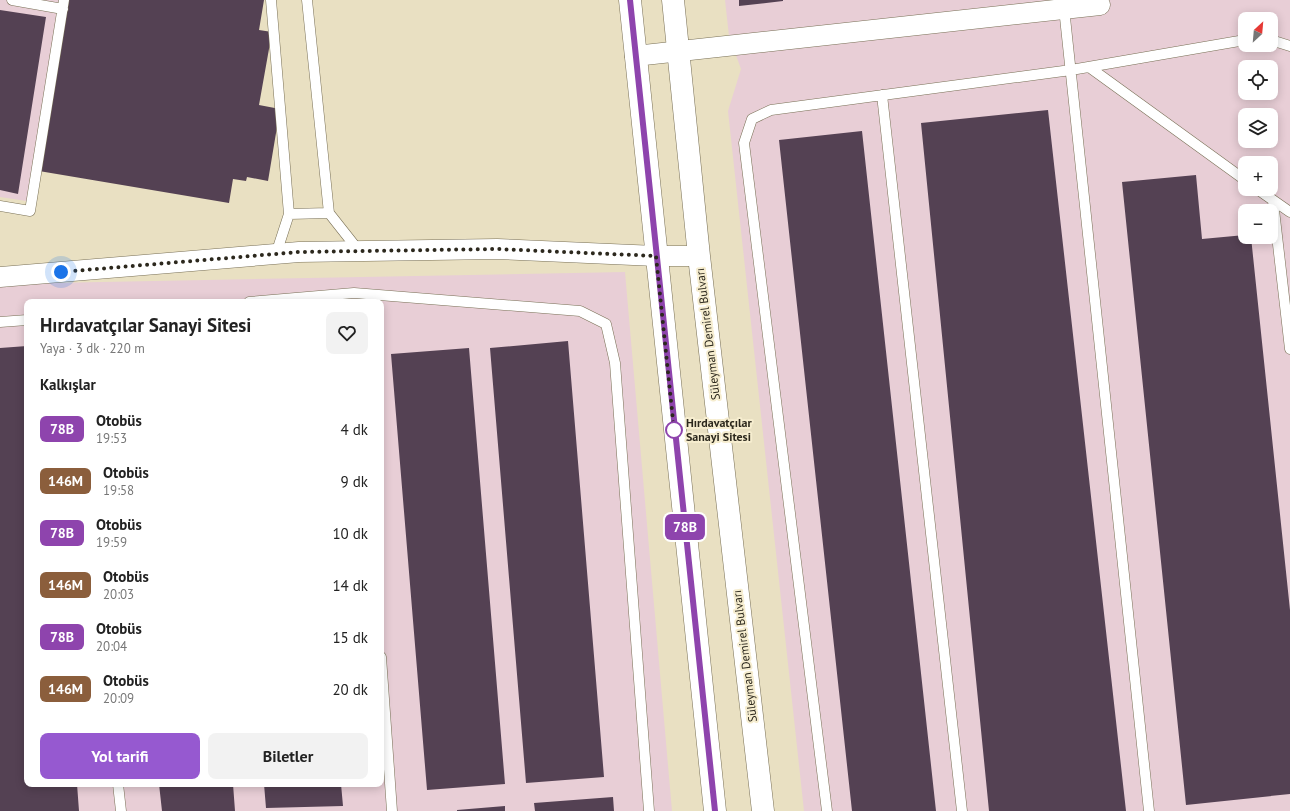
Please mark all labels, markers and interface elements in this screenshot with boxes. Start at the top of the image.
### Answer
north arrow [1238,12,1278,52]
map controls [1238,12,1278,244]
button: locate [1238,60,1278,100]
button: layers [1238,108,1278,148]
button: + [1238,156,1278,196]
button: − [1238,204,1278,244]
your location [51,262,71,282]
street label: Süleyman Demirel Bulvarı [692,267,723,401]
button: heart [326,312,368,354]
text: Hırdavatçılar Sanayi Sitesi [40,313,251,337]
text: Yaya · 3 dk · 220 m [40,340,145,357]
text: Kalkışlar [40,375,96,394]
text: Otobüs [96,411,142,430]
place label: Hırdavatçılar Sanayi Sitesi [686,415,752,444]
text: 78B [50,420,74,438]
text: 4 dk [341,420,368,439]
marker: Hırdavatçılar Sanayi Sitesi [665,421,683,439]
text: 19:53 [96,430,127,447]
text: Otobüs [103,463,149,482]
text: 146M [48,472,83,490]
text: 9 dk [341,472,368,491]
text: 19:58 [103,482,134,499]
line badge: 78B [662,514,708,540]
text: Otobüs [96,515,142,534]
text: 78B [673,518,697,536]
text: 78B [50,524,74,542]
text: 10 dk [332,524,368,543]
text: 19:59 [96,534,127,551]
text: Otobüs [103,567,149,586]
text: 146M [48,576,83,594]
text: 14 dk [332,576,368,595]
text: 20:03 [103,586,134,603]
street label: Süleyman Demirel Bulvarı [729,589,760,723]
text: Otobüs [96,619,142,638]
text: 78B [50,628,74,646]
text: 15 dk [332,628,368,647]
text: 20:04 [96,638,127,655]
text: Otobüs [103,671,149,690]
text: 146M [48,680,83,698]
text: 20 dk [332,680,368,699]
text: 20:09 [103,690,134,707]
button: Yol tarifi [40,733,200,779]
button: Biletler [208,733,368,779]

